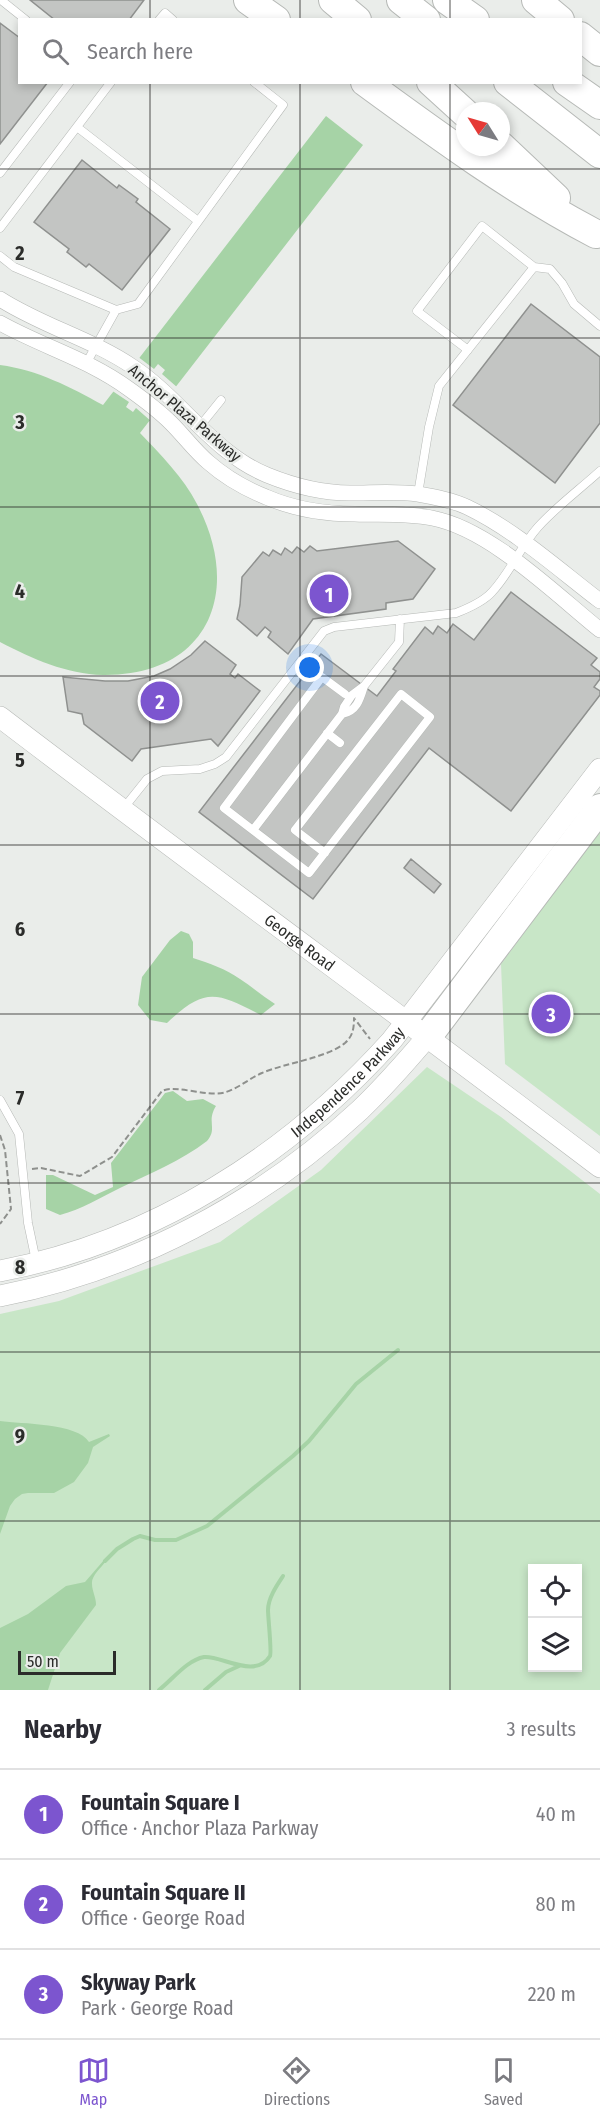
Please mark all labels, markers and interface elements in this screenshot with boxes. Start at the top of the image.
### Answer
search box [18,18,582,84]
icon: search [39,35,72,68]
text: Search here [87,38,193,65]
north arrow [456,102,510,156]
text: 2 [14,241,25,265]
street label: Anchor Plaza Parkway [125,360,246,466]
text: 3 [14,410,25,434]
pin: 1 [310,572,348,616]
text: 4 [15,579,25,603]
your location [295,653,324,682]
pin: 2 [140,678,180,724]
text: 5 [15,748,25,772]
street label: George Road [261,910,339,975]
text: 6 [15,917,25,941]
pin: 3 [532,992,570,1036]
street label: Independence Parkway [287,1022,409,1141]
text: 7 [16,1086,25,1110]
text: 8 [15,1255,26,1279]
text: 9 [15,1424,25,1448]
map controls [528,1564,582,1672]
button: locate [528,1564,582,1618]
button: layers [528,1618,582,1672]
scale bar [18,1648,116,1676]
text: 50 m [27,1652,59,1671]
text: Nearby [24,1714,101,1745]
text: 3 results [507,1717,576,1741]
text: Fountain Square I [81,1789,240,1816]
text: 1 [39,1802,48,1826]
text: 40 m [536,1802,576,1826]
text: Office · Anchor Plaza Parkway [81,1816,318,1840]
text: Fountain Square II [81,1879,246,1906]
text: 2 [39,1892,48,1916]
text: 80 m [536,1892,576,1916]
text: Office · George Road [81,1906,246,1930]
text: Skyway Park [81,1969,196,1996]
text: 3 [39,1982,48,2006]
text: 220 m [528,1982,576,2006]
text: Park · George Road [81,1996,234,2020]
tab: Map [77,2054,110,2109]
tab: Directions [264,2054,330,2109]
tab: Saved [484,2054,523,2109]

